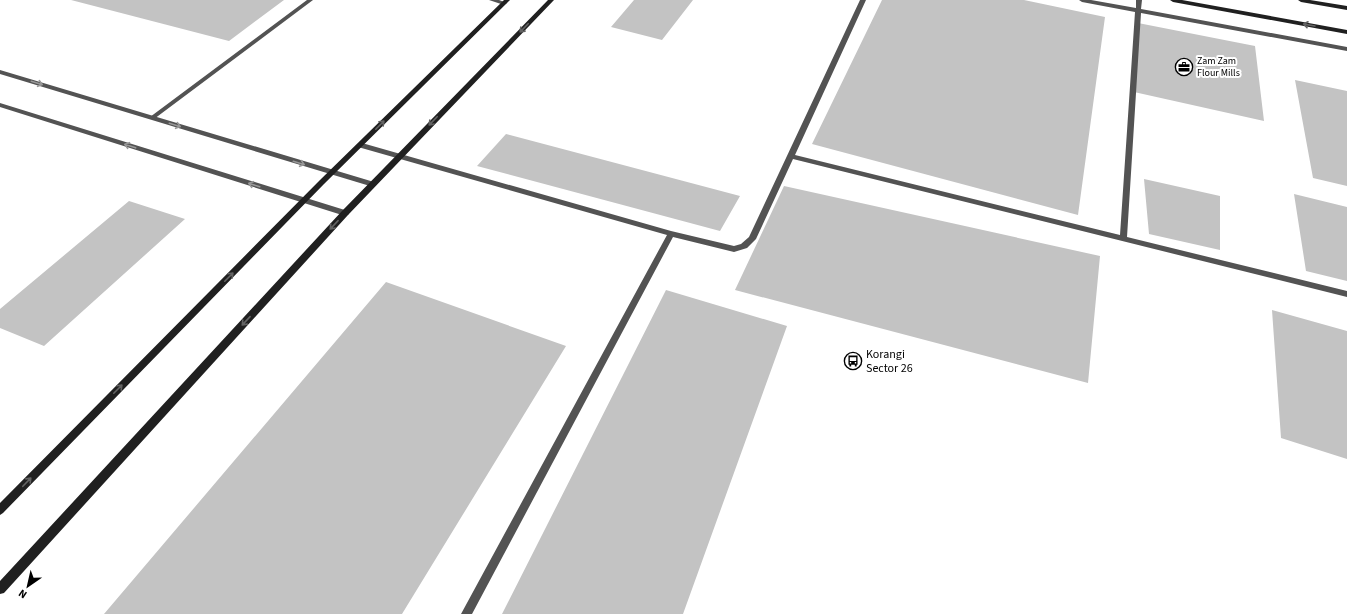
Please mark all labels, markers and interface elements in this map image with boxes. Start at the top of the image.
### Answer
one-way arrow [1303,21,1316,29]
one-way arrow [519,23,529,33]
place label: Zam Zam Flour Mills [1197,54,1240,80]
office icon: Zam Zam Flour Mills [1174,57,1194,77]
one-way arrow [31,80,44,87]
one-way arrow [428,116,438,126]
one-way arrow [375,120,385,130]
one-way arrow [168,122,181,129]
one-way arrow [124,142,137,149]
one-way arrow [293,160,306,167]
one-way arrow [248,181,261,188]
one-way arrow [329,220,338,230]
one-way arrow [224,272,234,282]
one-way arrow [241,316,250,326]
place label: Korangi Sector 26 [866,346,913,377]
bus stop icon: Korangi Sector 26 [843,351,863,371]
one-way arrow [114,384,123,394]
one-way arrow [22,477,32,487]
north arrow [8,566,48,606]
text: N [15,586,30,602]

